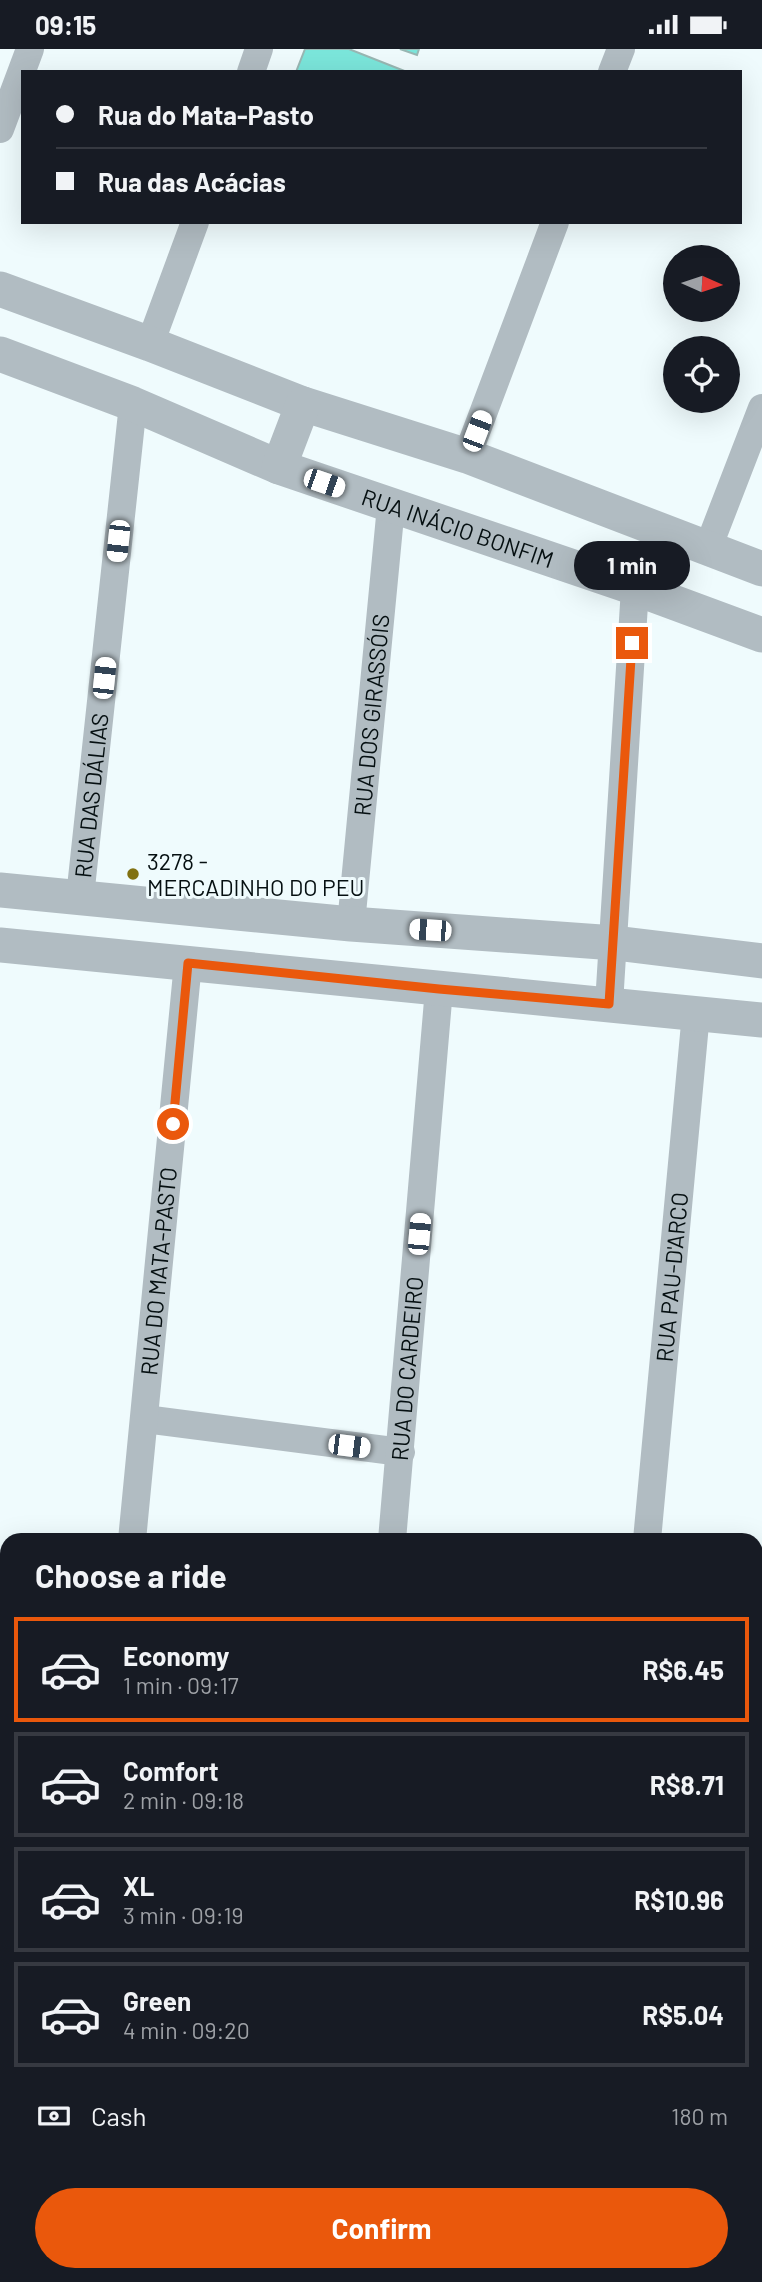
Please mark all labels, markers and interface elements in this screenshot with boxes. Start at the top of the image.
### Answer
text: 09:15 [35,9,96,40]
text: Rua do Mata-Pasto [98,99,314,130]
text: Rua das Acácias [98,166,286,197]
north arrow [663,245,740,322]
map controls [663,245,740,413]
button: locate [663,336,740,413]
car [460,408,495,454]
car [301,466,348,500]
street label: RUA INÁCIO BONFIM [358,482,557,573]
car [106,519,131,563]
callout: 1 min [574,541,690,591]
text: 1 min [607,551,657,579]
street label: RUA DOS GIRASSÓIS [347,613,395,817]
route end [616,627,648,659]
car [92,656,117,700]
street label: RUA DAS DÁLIAS [68,712,114,879]
place label: 3278 - MERCADINHO DO PEU [147,847,365,901]
marker: 3278 - MERCADINHO DO PEU [125,866,141,882]
car [409,918,452,942]
route start [157,1108,189,1140]
street label: RUA DO MATA-PASTO [134,1166,182,1377]
street label: RUA PAU-D'ARCO [650,1191,693,1363]
car [407,1212,432,1256]
street label: RUA DO CARDEIRO [385,1275,428,1462]
car [327,1433,372,1459]
text: Choose a ride [35,1556,227,1594]
icon: car [39,1638,102,1701]
text: Economy [123,1640,229,1671]
text: R$6.45 [642,1654,724,1685]
text: 1 min · 09:17 [123,1671,239,1699]
icon: car [39,1753,102,1816]
text: Comfort [123,1755,219,1786]
text: R$8.71 [650,1769,724,1800]
text: 2 min · 09:18 [123,1786,244,1814]
icon: car [39,1868,102,1931]
text: XL [123,1870,154,1901]
text: R$10.96 [634,1884,724,1915]
text: 3 min · 09:19 [123,1901,244,1929]
icon: car [39,1983,102,2046]
text: Green [123,1985,191,2016]
text: R$5.04 [642,1999,724,2030]
text: 4 min · 09:20 [123,2016,250,2044]
icon: cash [35,2097,73,2135]
text: Cash [91,2100,146,2131]
text: 180 m [671,2102,728,2130]
button: Confirm [35,2188,728,2268]

